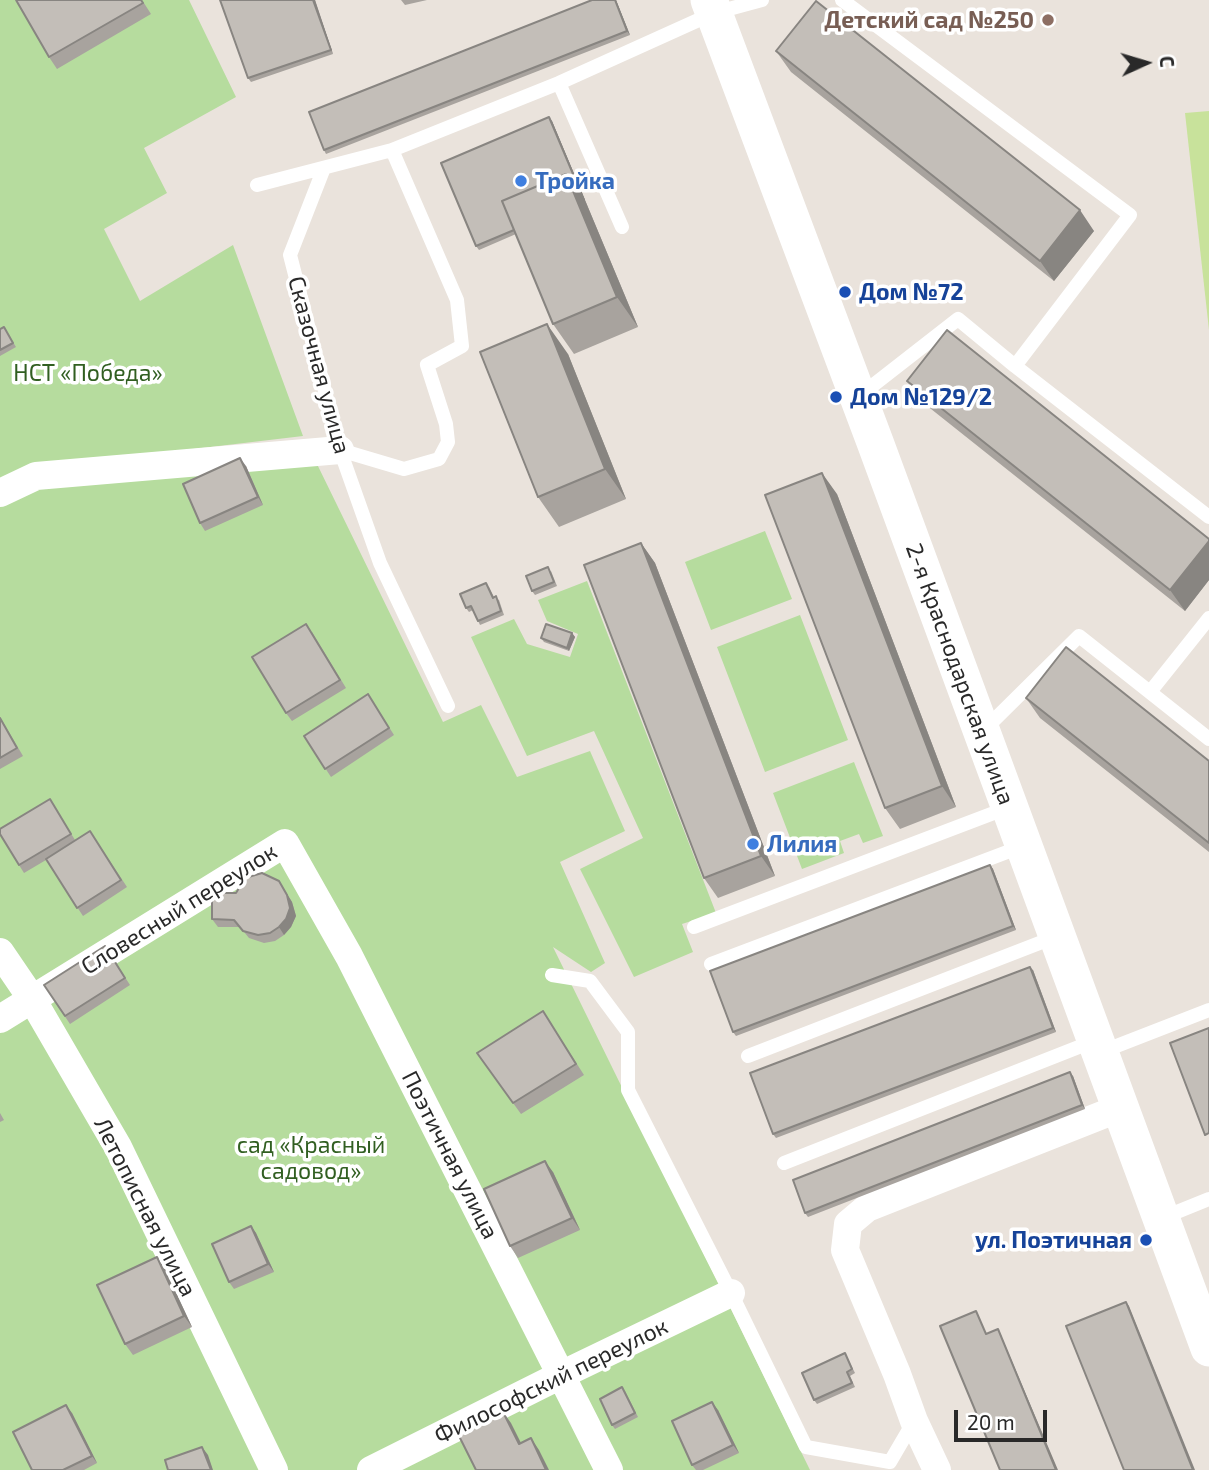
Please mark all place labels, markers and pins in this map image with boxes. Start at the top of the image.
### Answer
place label: Детский сад №250 [824,6,1034,34]
marker: Детский сад №250 [1040,12,1056,28]
place label: Тройка [535,167,615,195]
marker: Тройка [513,173,529,189]
place label: Дом №72 [859,278,964,306]
marker: Дом №72 [837,284,853,300]
place label: Дом №129/2 [850,383,992,411]
marker: Дом №129/2 [828,389,844,405]
place label: Лилия [767,830,837,858]
marker: Лилия [745,836,761,852]
place label: ул. Поэтичная [975,1226,1132,1254]
marker: ул. Поэтичная [1138,1232,1154,1248]

